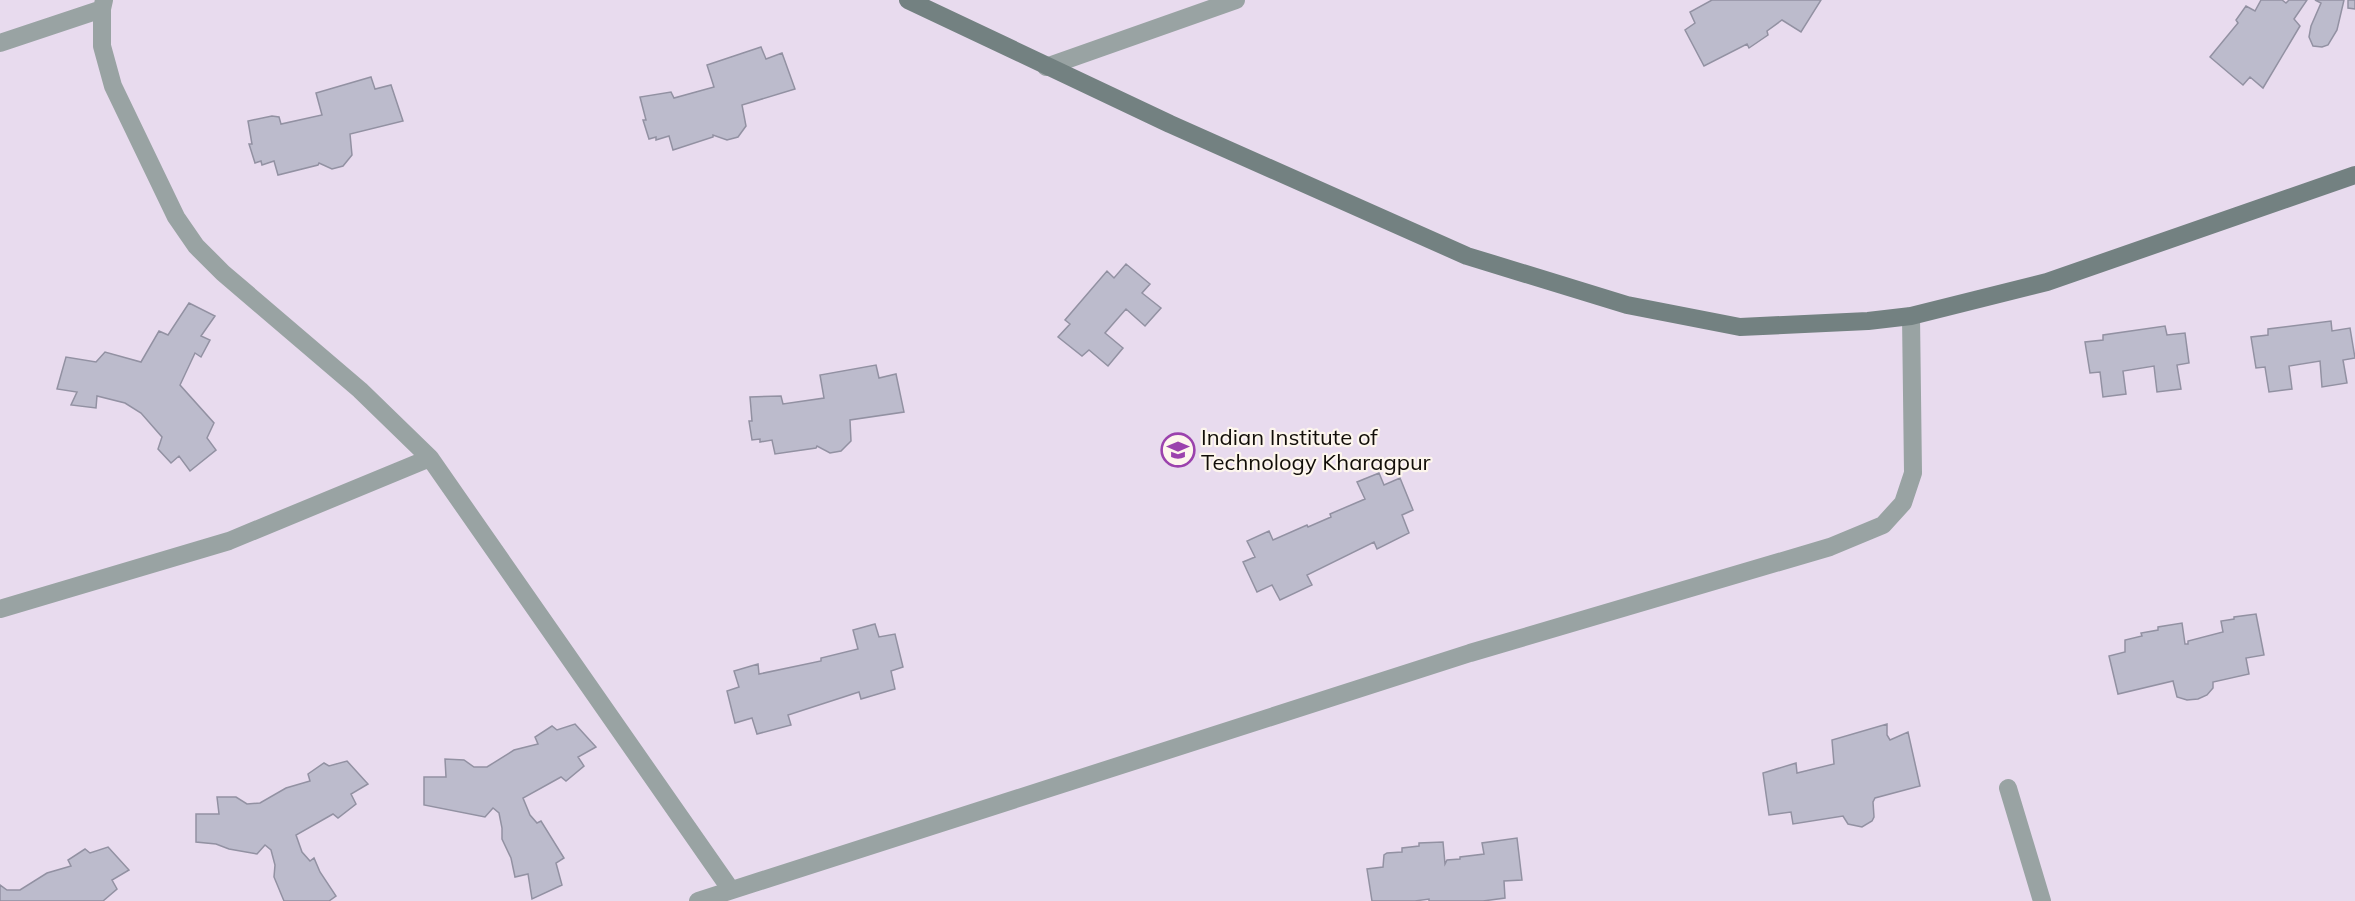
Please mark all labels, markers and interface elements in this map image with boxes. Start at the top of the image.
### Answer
place label: Indian Institute of Technology Kharagpur [1201,423,1431,476]
school or university icon: Indian Institute of Technology Kharagpur [1160,432,1196,468]

